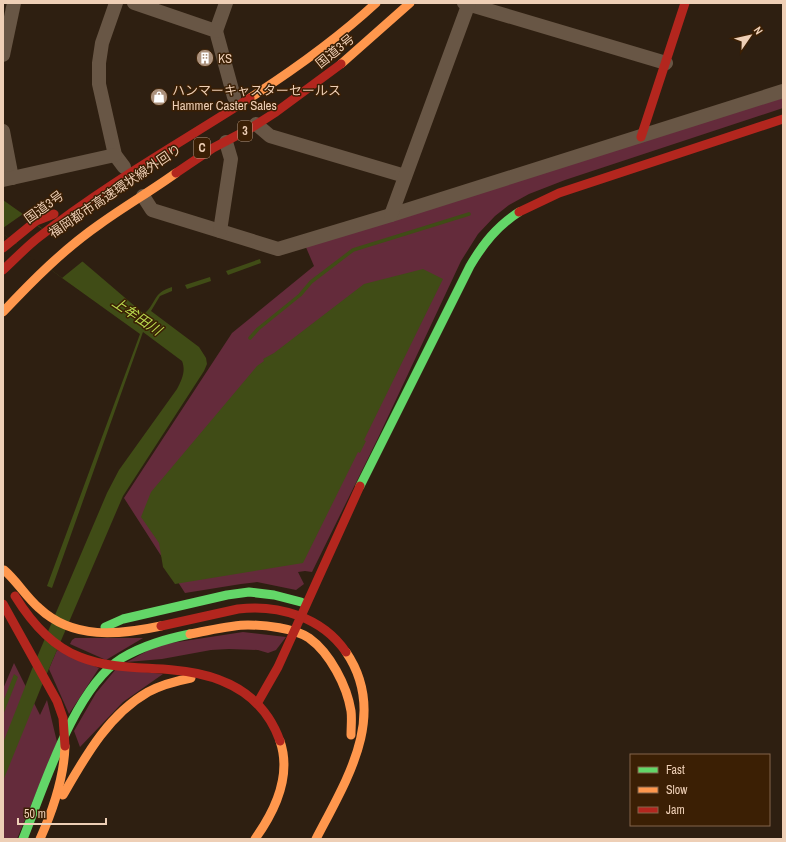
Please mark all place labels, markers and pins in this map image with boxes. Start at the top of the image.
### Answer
building icon: KS [195,48,215,68]
place label: KS [218,50,232,67]
place label: ハンマーキャスターセールス Hammer Caster Sales [172,82,341,114]
shop icon: ハンマーキャスターセールス Hammer Caster Sales [149,87,169,107]

